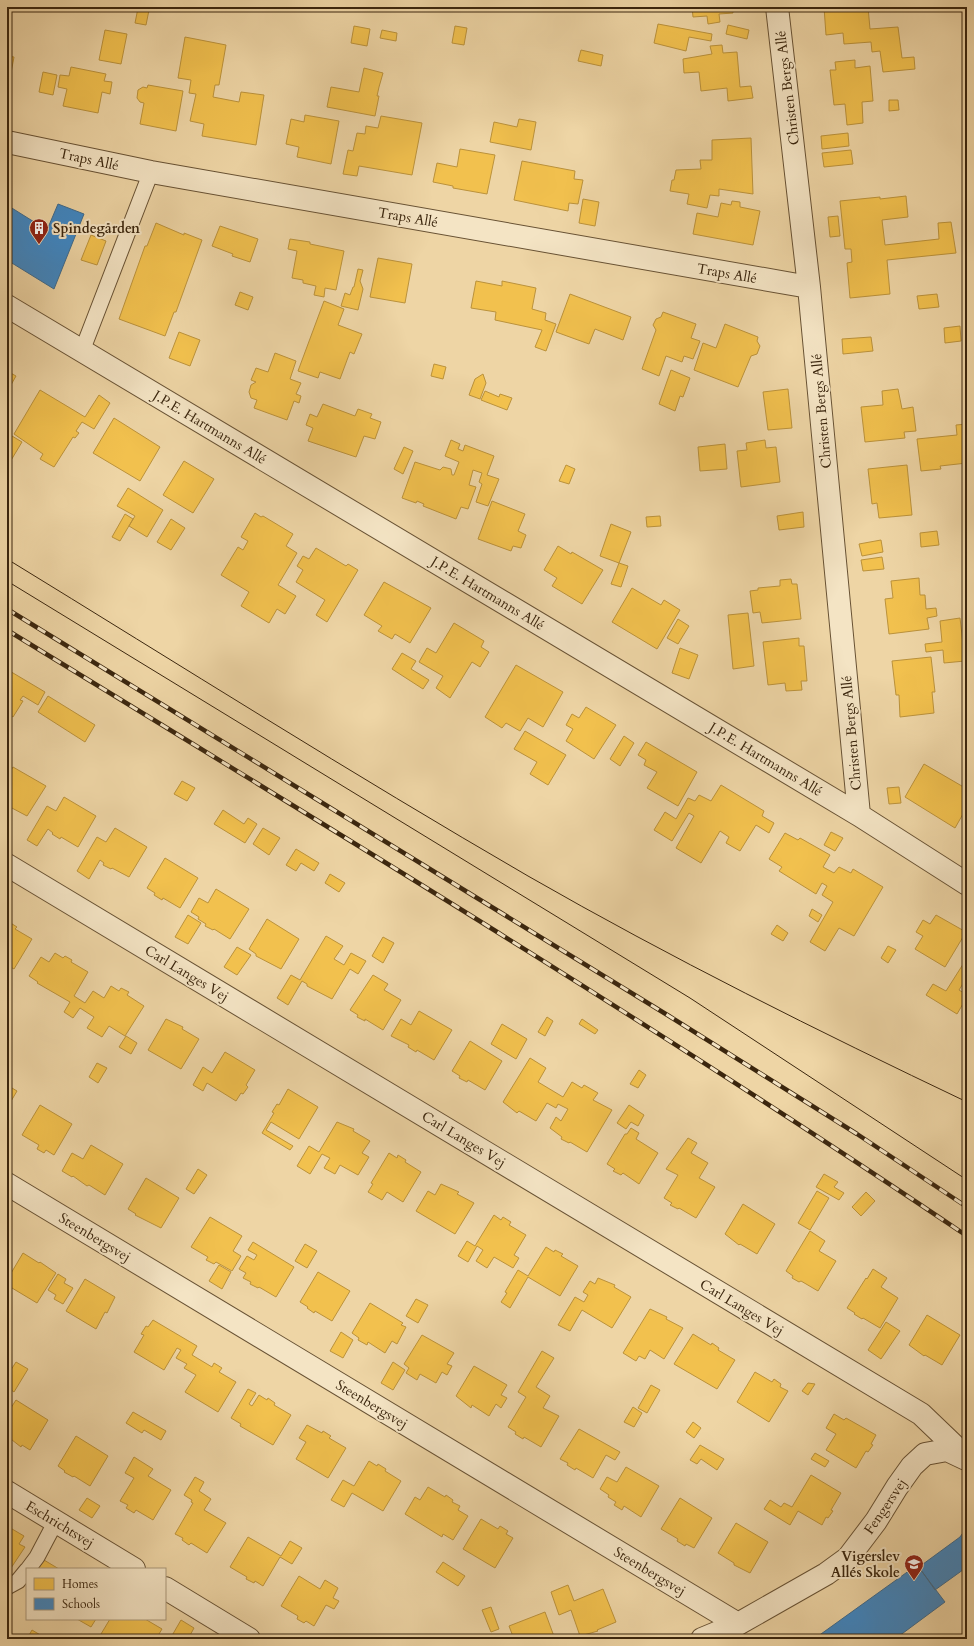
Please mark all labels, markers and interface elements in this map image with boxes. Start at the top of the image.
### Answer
street label: Christen Bergs Allé [771,30,804,146]
street label: Traps Allé [57,144,121,175]
street label: Traps Allé [376,203,439,232]
building icon: Spindegården [28,217,50,245]
place label: Spindegården [53,219,140,238]
street label: Traps Allé [695,259,758,288]
street label: Christen Bergs Allé [807,353,836,469]
street label: J.P.E. Hartmanns Allé [148,385,270,469]
street label: J.P.E. Hartmanns Allé [426,551,548,635]
street label: Christen Bergs Allé [837,675,866,791]
street label: J.P.E. Hartmanns Allé [704,717,826,801]
street label: Carl Langes Vej [141,941,232,1006]
street label: Carl Langes Vej [418,1107,509,1172]
street label: Steenbergsvej [55,1208,134,1266]
street label: Carl Langes Vej [696,1275,787,1340]
street label: Steenbergsvej [332,1375,411,1433]
street label: Fengersvej [860,1475,911,1538]
street label: Eschrichtsvej [22,1496,98,1552]
street label: Steenbergsvej [610,1542,689,1600]
place label: Vigerslev Allés Skole [831,1547,900,1582]
school or university icon: Vigerslev Allés Skole [903,1553,925,1581]
legend [26,1568,166,1620]
text: Homes [62,1576,98,1592]
text: Schools [62,1596,100,1612]

